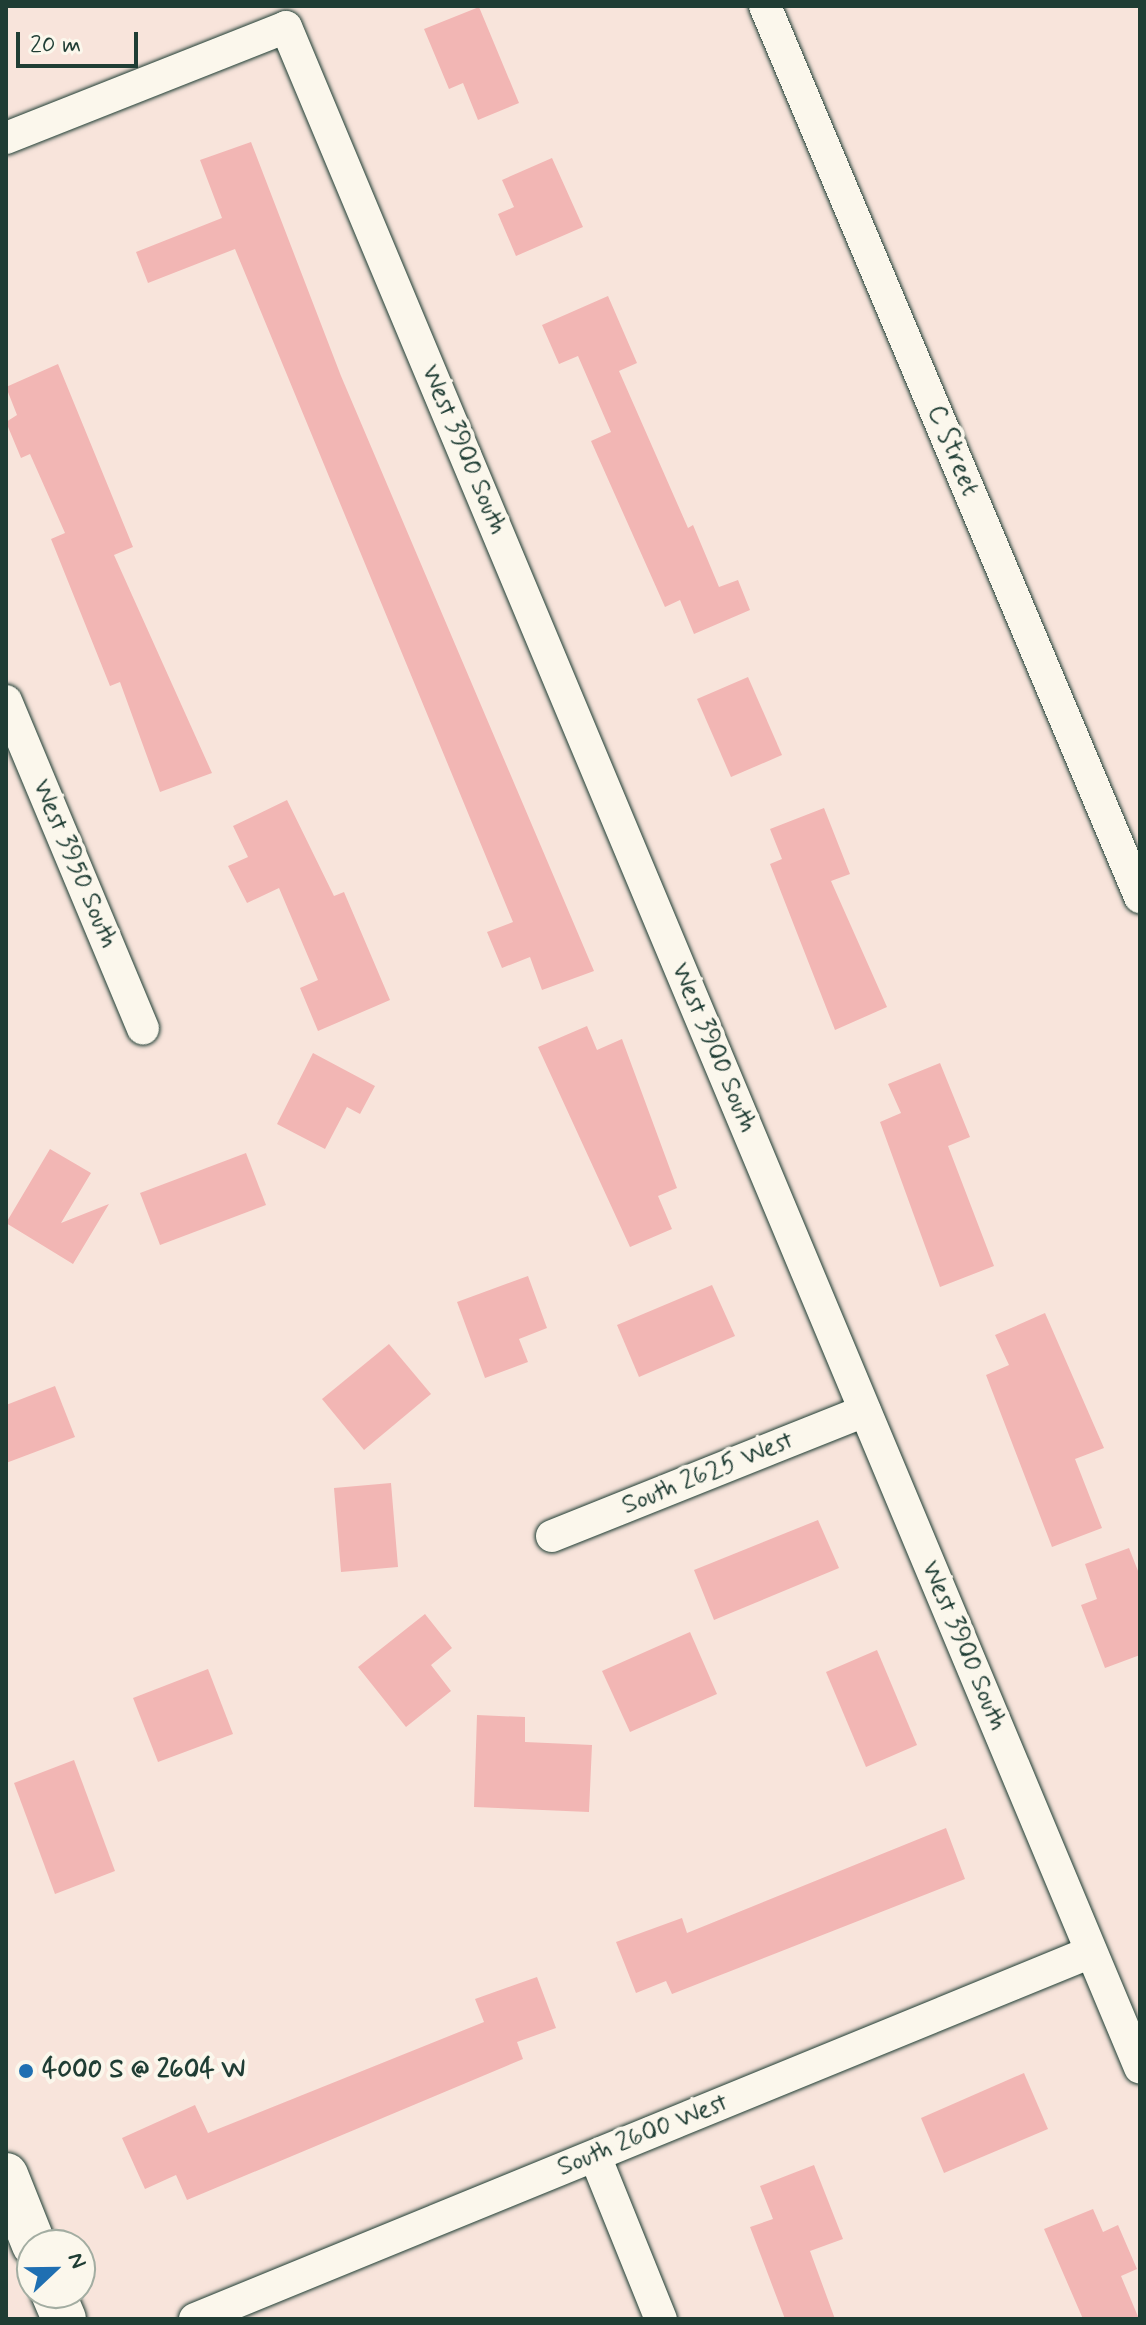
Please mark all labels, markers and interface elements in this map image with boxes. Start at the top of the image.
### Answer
scale bar [20,16,142,66]
text: 20 m [30,30,81,61]
street label: West 3900 South [413,360,513,540]
street label: C Street [918,399,986,503]
street label: West 3950 South [24,775,124,953]
street label: West 3900 South [663,958,763,1138]
street label: South 2625 West [618,1425,798,1523]
street label: West 3900 South [913,1556,1013,1736]
place label: 4000 S @ 2604 W [42,2055,245,2087]
marker: 4000 S @ 2604 W [17,2062,35,2080]
street label: South 2600 West [553,2088,733,2184]
north arrow [16,2229,96,2309]
text: N [61,2249,92,2273]

